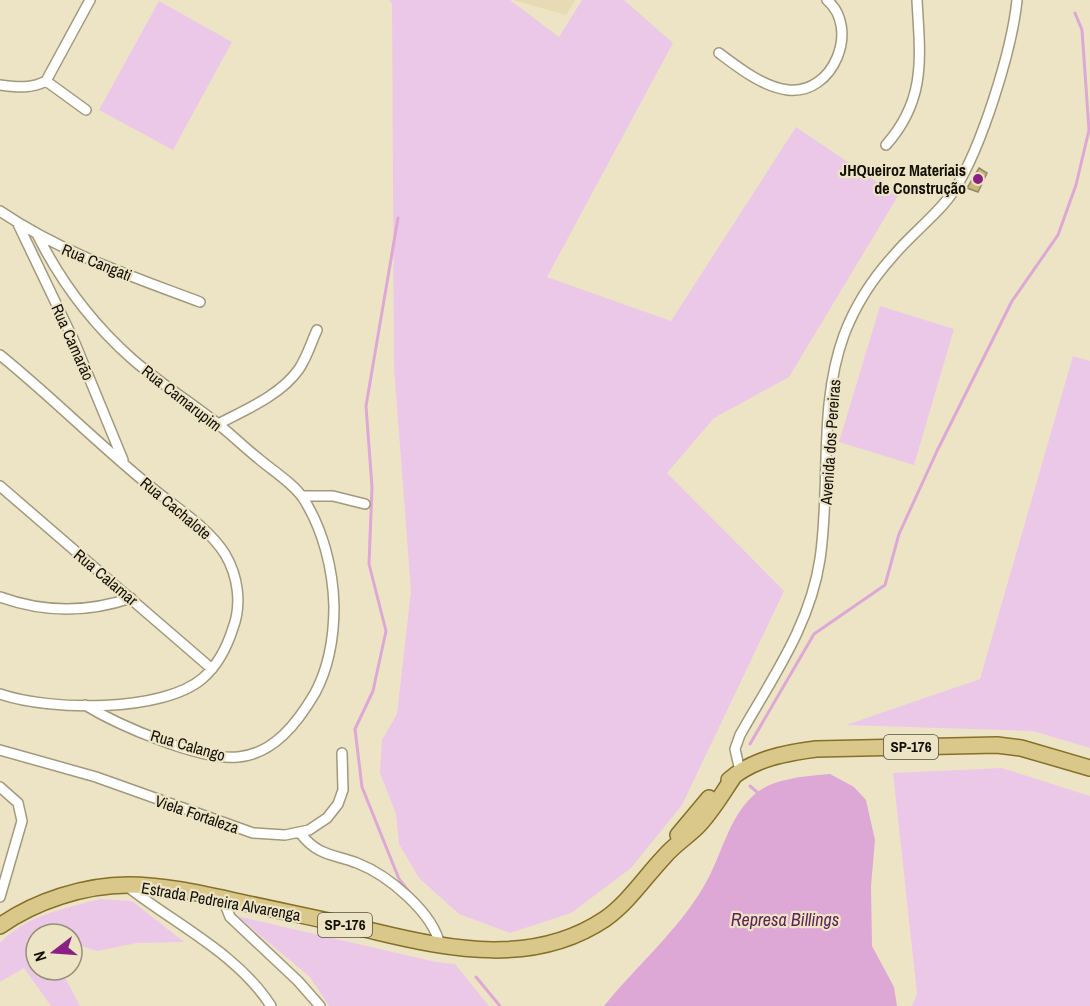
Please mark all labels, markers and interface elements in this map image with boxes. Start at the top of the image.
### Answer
place label: JHQueiroz Materiais de Construção [840,159,966,199]
marker: JHQueiroz Materiais de Construção [971,172,985,186]
street label: Rua Cangati [59,238,135,286]
street label: Rua Camarão [46,300,100,384]
street label: Rua Camarupim [137,360,227,436]
street label: Avenida dos Pereiras [815,378,845,507]
street label: Rua Cachalote [136,472,216,544]
street label: Rua Calamar [69,544,143,611]
street label: Rua Calango [148,724,228,766]
road number: SP-176 [884,735,938,759]
street label: Viela Fortaleza [152,789,243,839]
street label: Estrada Pedreira Alvarenga [140,876,303,926]
water label: Represa Billings [731,907,839,932]
road number: SP-176 [318,913,372,937]
north arrow [24,922,84,982]
text: N [28,949,52,964]

